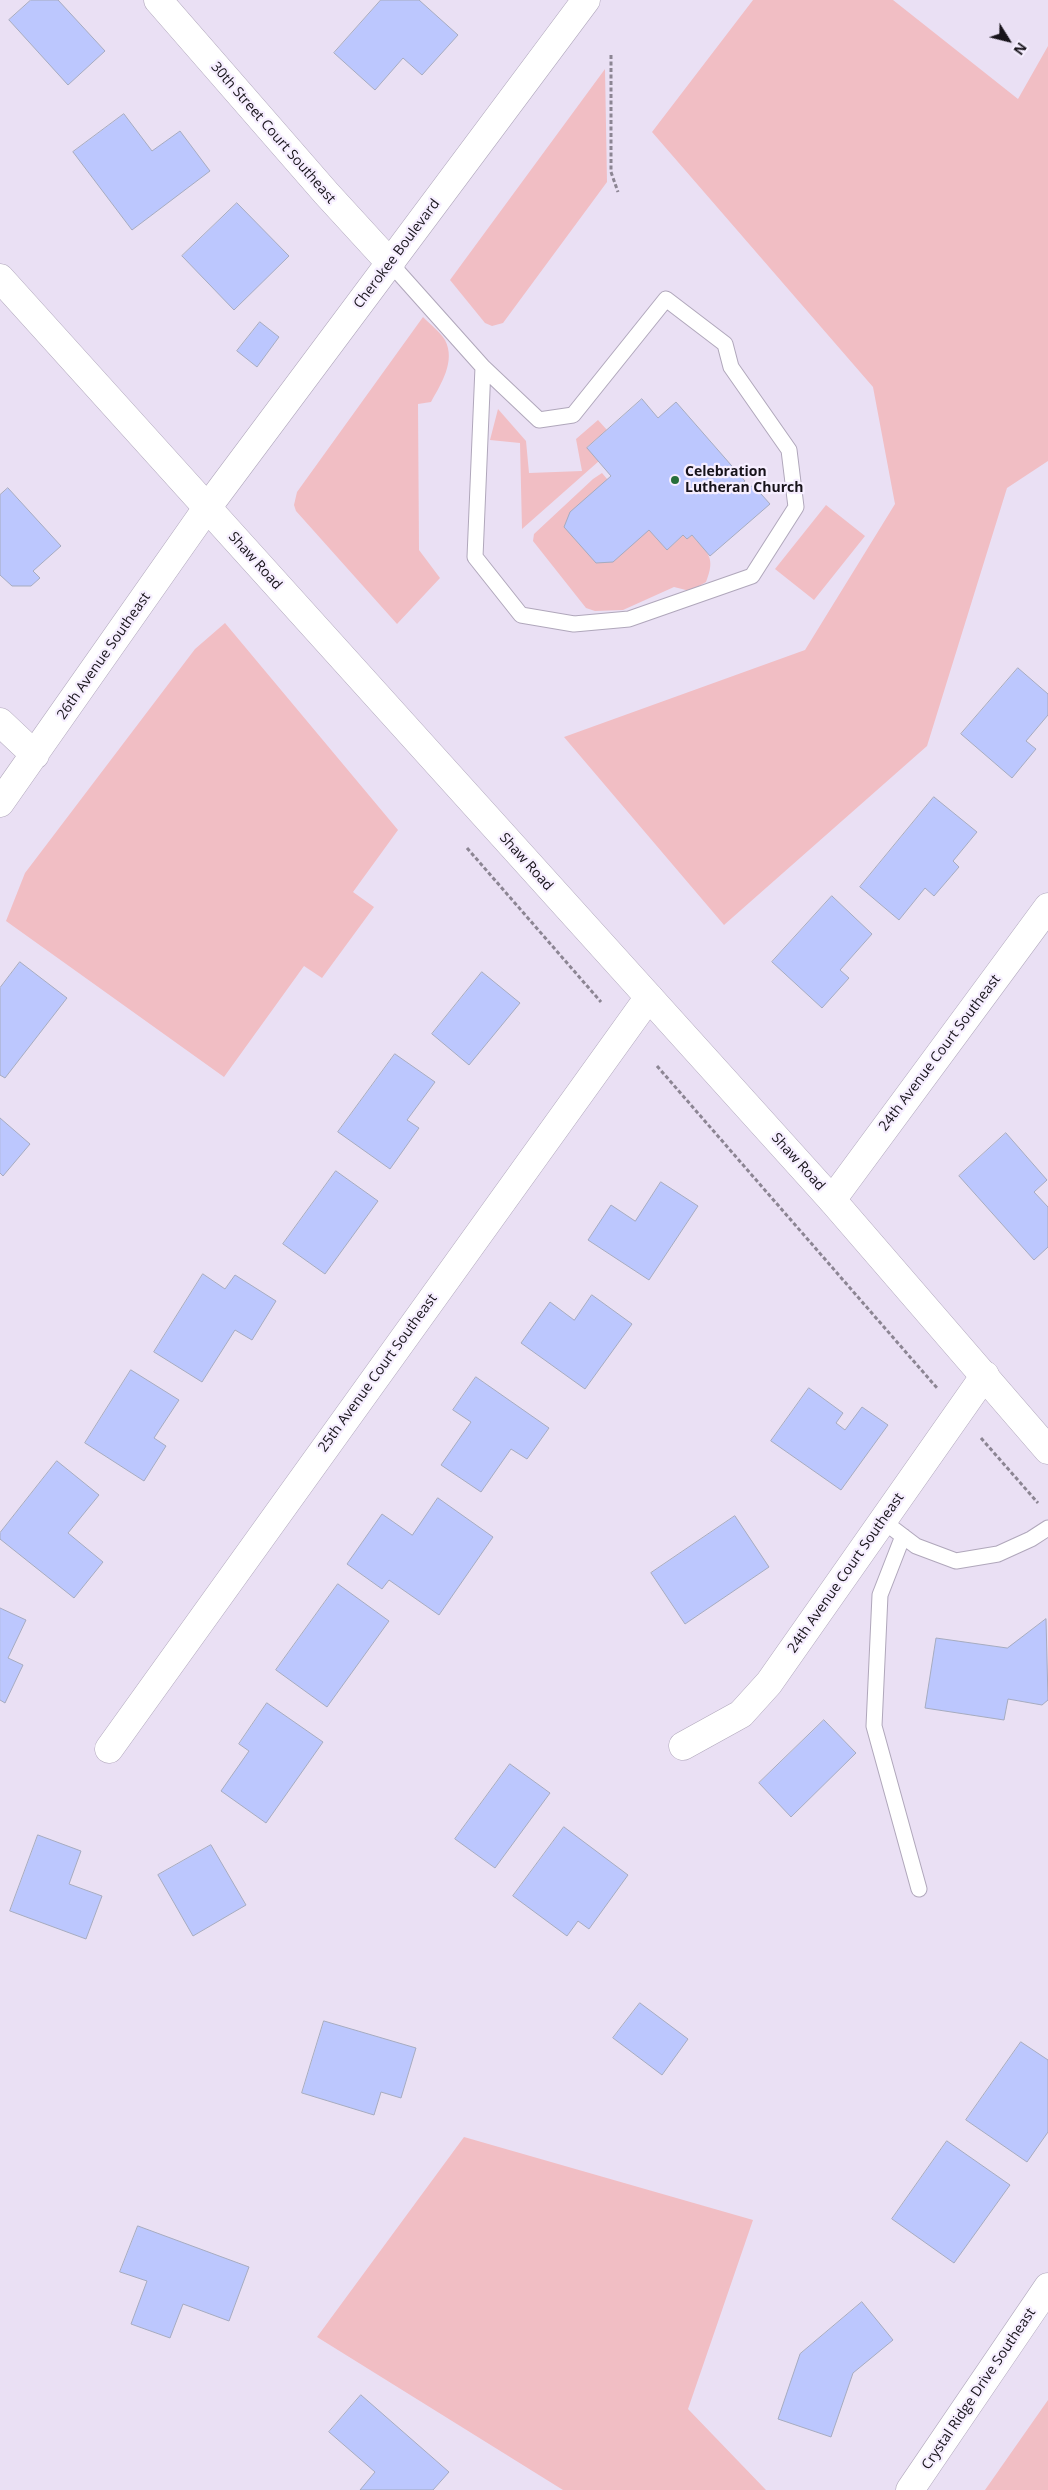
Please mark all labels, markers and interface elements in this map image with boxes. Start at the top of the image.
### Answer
north arrow [983,15,1033,65]
text: N [1010,39,1032,59]
street label: 30th Street Court Southeast [207,59,339,207]
street label: Cherokee Boulevard [350,196,444,312]
place label: Celebration Lutheran Church [685,464,803,497]
marker: Celebration Lutheran Church [669,474,681,486]
street label: Shaw Road [225,529,285,593]
street label: 26th Avenue Southeast [54,589,154,723]
street label: Shaw Road [496,830,556,894]
street label: 24th Avenue Court Southeast [876,972,1004,1134]
street label: Shaw Road [768,1130,828,1194]
street label: 25th Avenue Court Southeast [315,1291,441,1455]
street label: 24th Avenue Court Southeast [784,1490,908,1656]
street label: Crystal Ridge Drive Southeast [919,2305,1039,2473]

